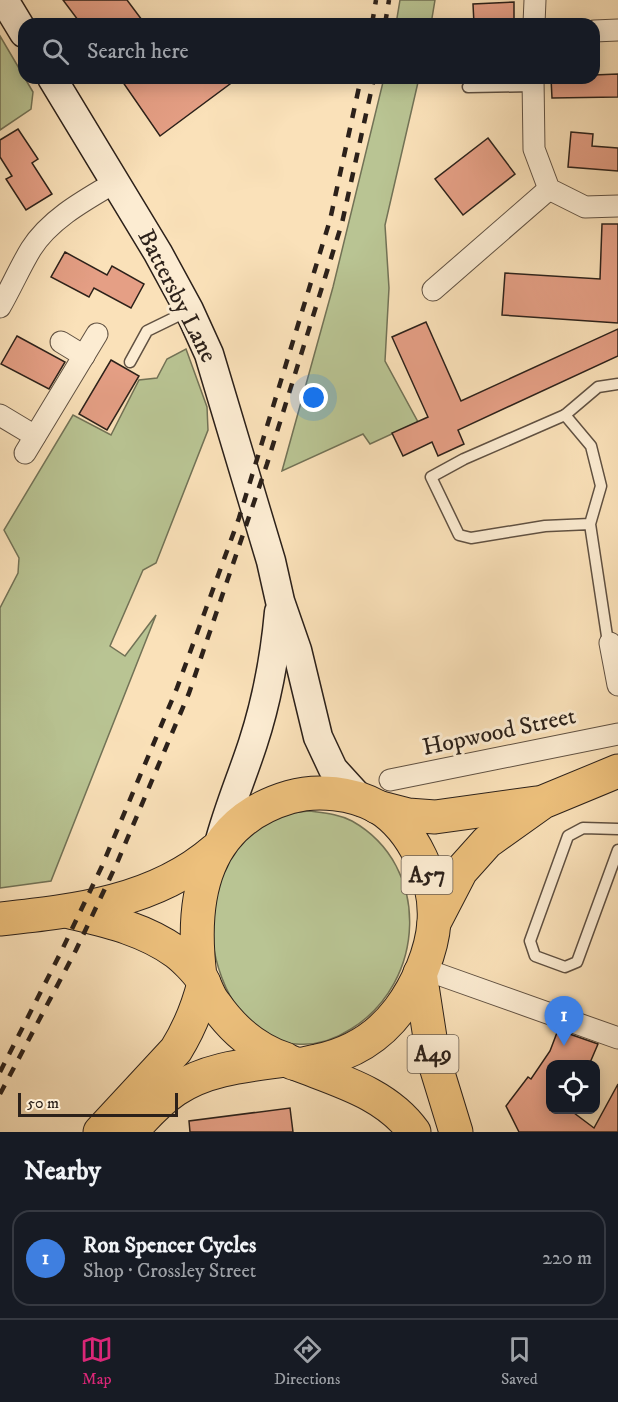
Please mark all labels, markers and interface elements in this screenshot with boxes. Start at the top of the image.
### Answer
search box [18,18,600,84]
icon: search [39,35,72,68]
text: Search here [87,38,189,65]
street label: Battersby Lane [131,224,223,368]
your location [299,383,328,412]
street label: Hopwood Street [420,701,579,763]
road number: A57 [402,856,452,894]
pin: 1 [544,996,584,1046]
road number: A49 [408,1035,458,1073]
map controls [546,1060,600,1114]
button: locate [546,1060,600,1114]
scale bar [18,1090,178,1118]
text: 50 m [27,1093,59,1113]
text: Nearby [24,1155,101,1188]
text: Ron Spencer Cycles [83,1232,256,1259]
text: 1 [42,1246,49,1271]
text: 220 m [542,1246,592,1271]
text: Shop · Crossley Street [83,1259,256,1284]
tab: Map [80,1333,113,1389]
tab: Directions [274,1333,340,1389]
tab: Saved [501,1333,538,1389]

